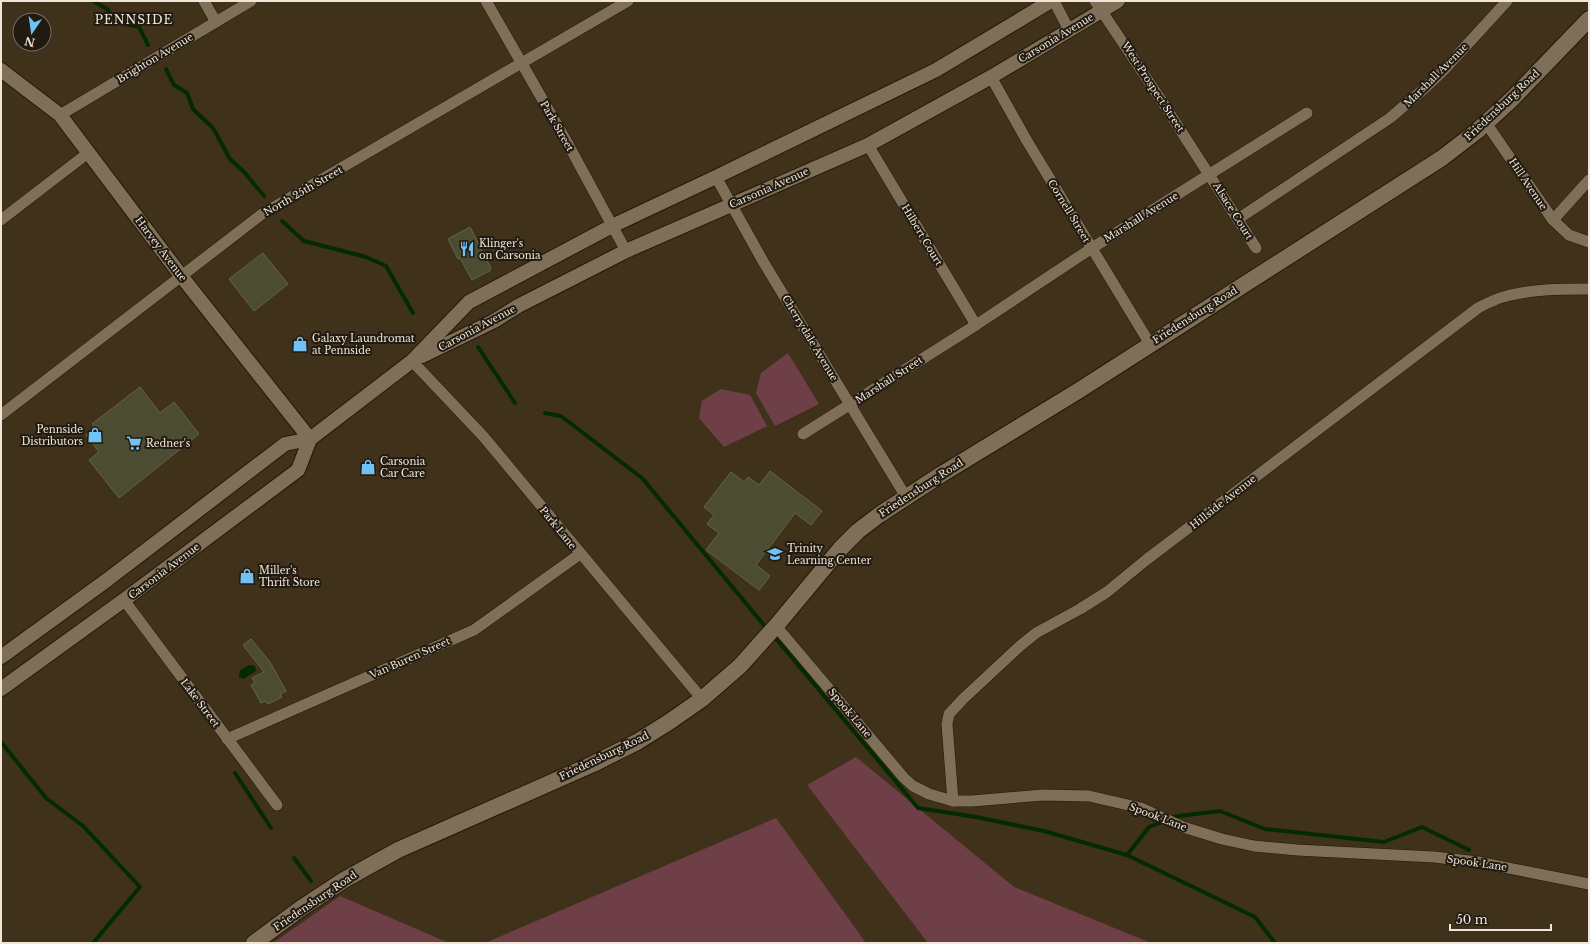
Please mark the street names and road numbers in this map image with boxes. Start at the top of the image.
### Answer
street label: Carsonia Avenue [1016,10,1096,66]
street label: Brighton Avenue [115,30,196,86]
street label: West Prospect Street [1118,39,1187,135]
street label: Marshall Avenue [1401,40,1471,110]
street label: Friedensburg Road [1462,67,1542,143]
street label: Park Street [537,98,577,154]
street label: Hill Avenue [1506,156,1550,213]
street label: North 25th Street [261,163,345,219]
street label: Carsonia Avenue [727,165,811,211]
street label: Cornell Street [1045,177,1093,245]
street label: Alsace Court [1210,179,1256,242]
street label: Marshall Avenue [1101,189,1181,245]
street label: Hilbert Court [899,202,946,268]
street label: Harvey Avenue [132,214,190,284]
street label: Friedensburg Road [1150,283,1240,346]
street label: Cherrydale Avenue [779,293,841,384]
street label: Carsonia Avenue [436,302,518,354]
street label: Marshall Street [853,353,925,407]
street label: Friedensburg Road [876,456,966,520]
street label: Hillside Avenue [1187,472,1259,532]
street label: Park Lane [537,504,579,552]
street label: Carsonia Avenue [126,540,202,602]
street label: Van Buren Street [367,634,452,682]
street label: Lake Street [178,676,223,730]
street label: Spook Lane [826,686,875,741]
street label: Friedensburg Road [557,729,651,783]
street label: Spook Lane [1127,800,1189,834]
street label: Spook Lane [1446,852,1508,874]
street label: Friedensburg Road [271,868,359,934]

